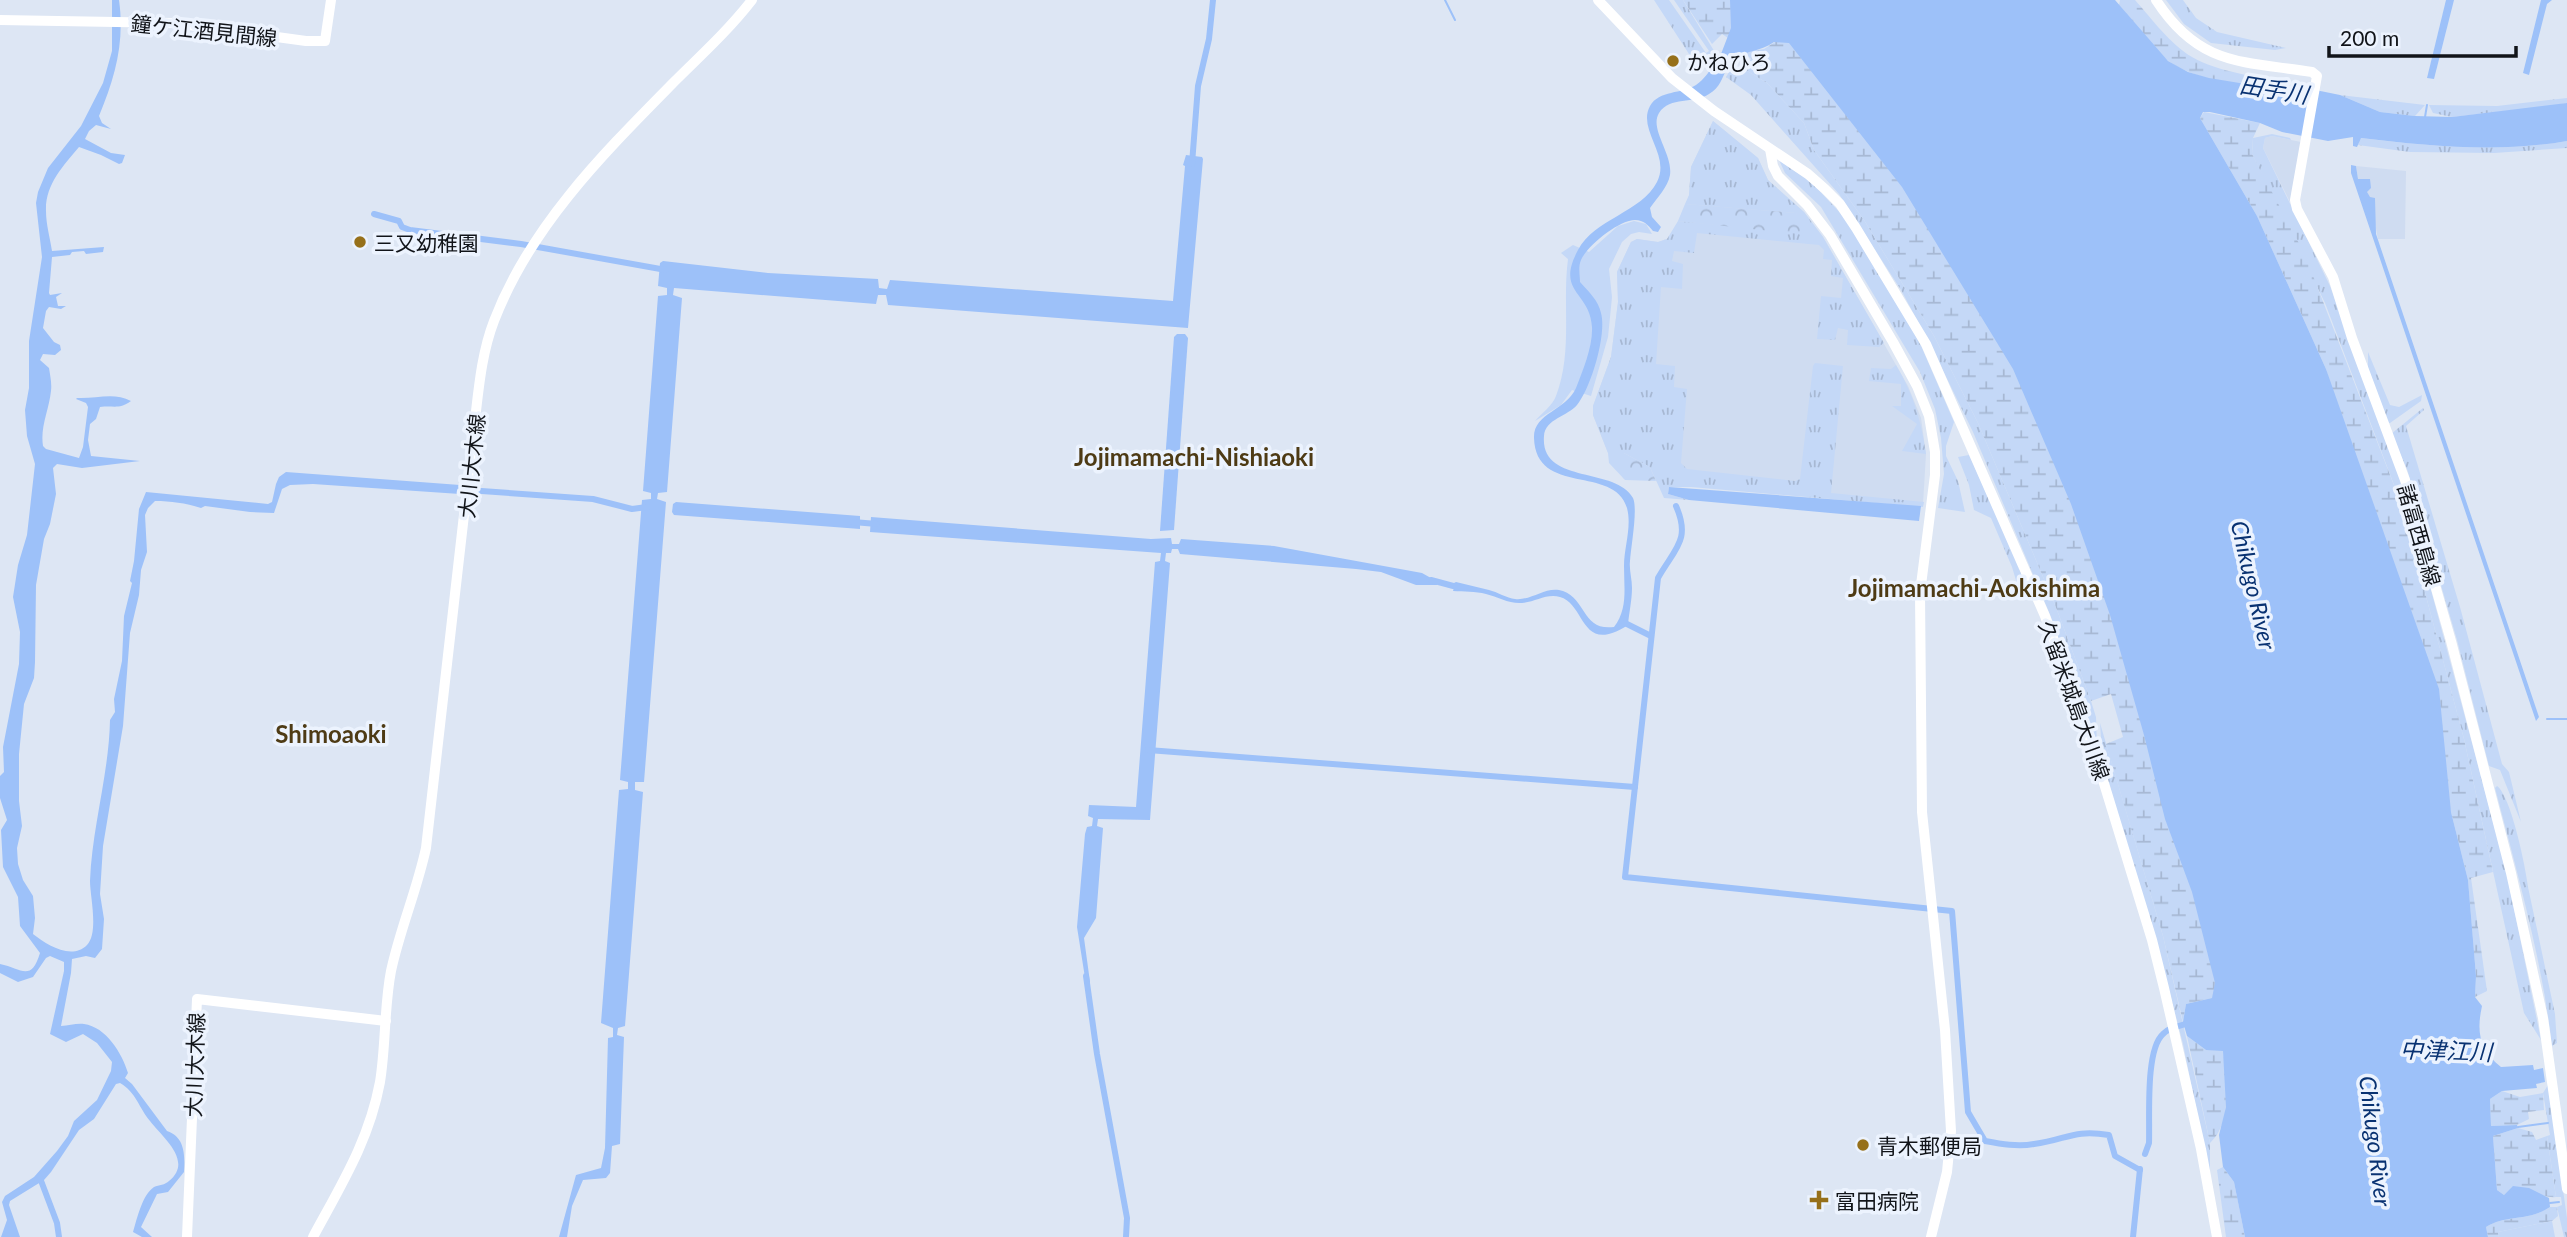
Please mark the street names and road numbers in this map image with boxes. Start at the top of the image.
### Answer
street label: 鐘ケ江酒見間線 [130,10,278,50]
street label: 大川大木線 [453,412,489,520]
street label: 諸富西島線 [2394,481,2446,589]
street label: 久留米城島大川線 [2035,617,2115,783]
street label: 大川大木線 [180,1012,208,1118]

